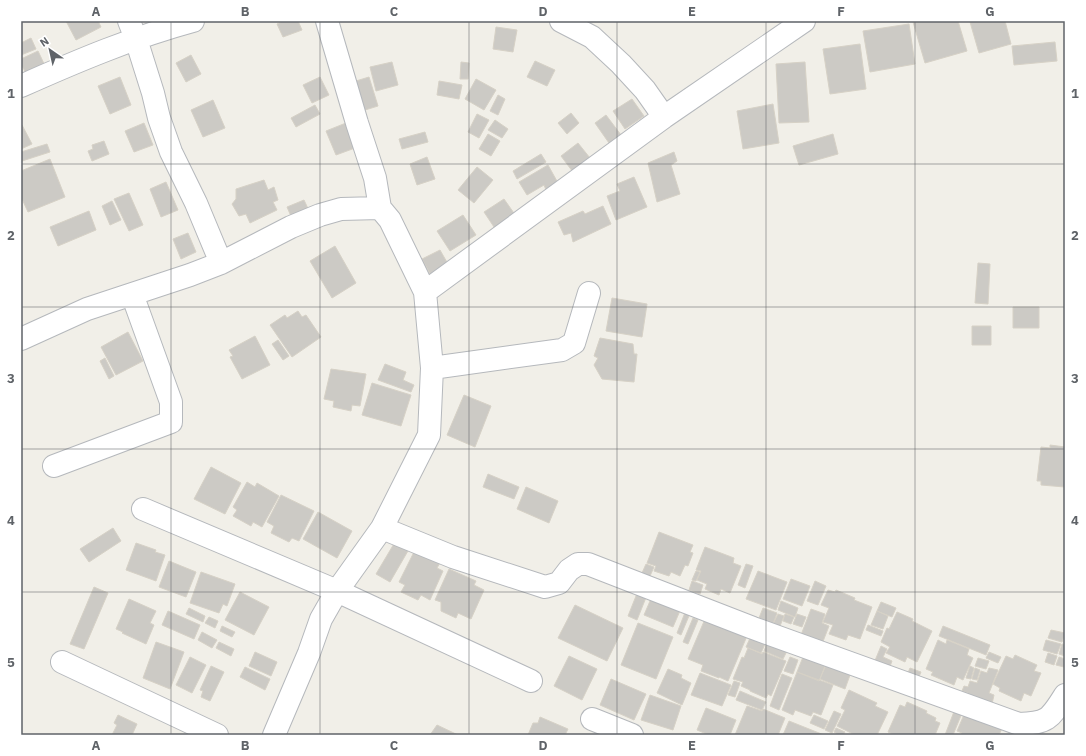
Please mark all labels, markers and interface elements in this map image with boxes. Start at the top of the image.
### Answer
text: A [92,3,101,20]
text: B [241,3,250,20]
text: C [390,3,399,20]
text: D [538,3,548,20]
text: E [688,3,696,20]
text: F [837,3,845,20]
text: G [985,3,995,20]
north arrow [30,30,70,70]
text: N [37,34,52,50]
text: 1 [7,85,15,102]
text: 1 [1071,85,1079,102]
text: 2 [7,227,15,244]
text: 2 [1071,227,1079,244]
text: 3 [7,370,15,387]
text: 3 [1071,370,1079,387]
text: 4 [7,512,15,529]
text: 4 [1071,512,1079,529]
text: 5 [7,654,15,671]
text: 5 [1071,654,1079,671]
text: A [92,737,101,754]
text: B [241,737,250,754]
text: C [390,737,399,754]
text: D [538,737,548,754]
text: E [688,737,696,754]
text: F [837,737,845,754]
text: G [985,737,995,754]

